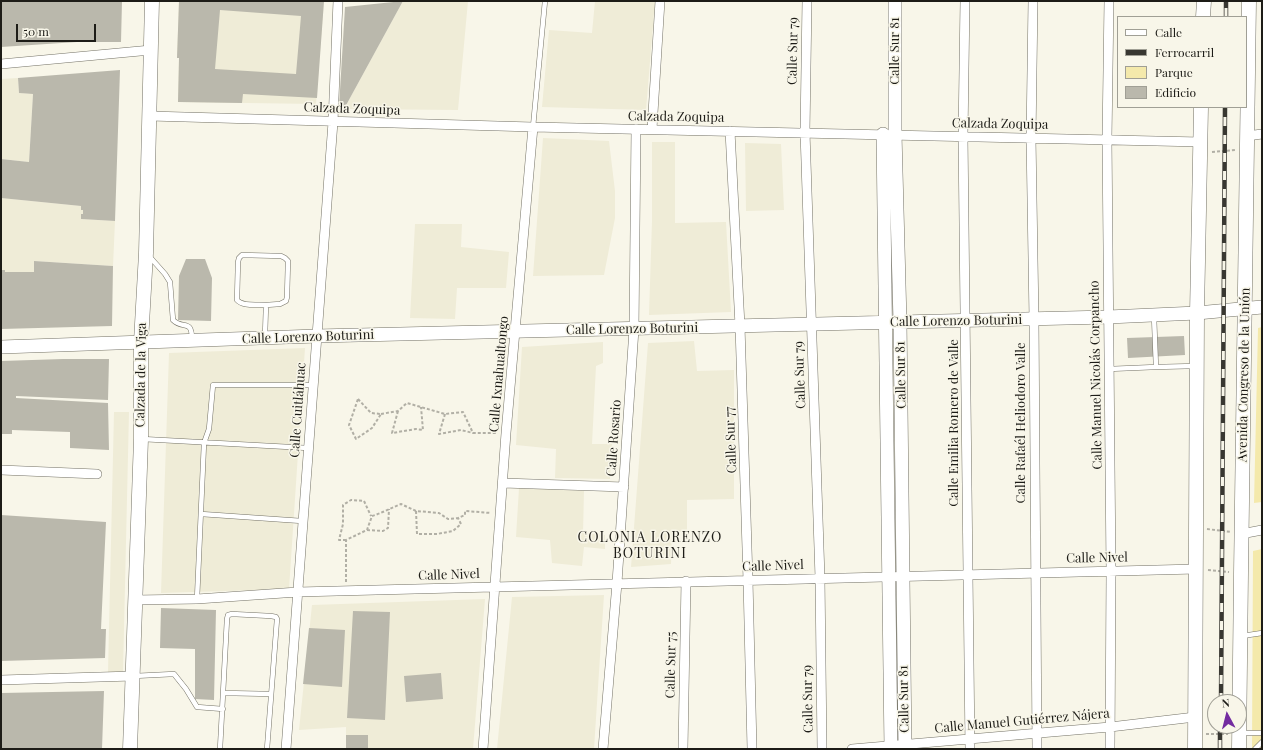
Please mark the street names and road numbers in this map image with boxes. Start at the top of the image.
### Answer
street label: Calle Sur 79 [785,17,801,85]
street label: Calle Sur 81 [887,17,903,85]
street label: Calzada Zoquipa [303,100,401,118]
street label: Calzada Zoquipa [628,108,724,126]
street label: Calzada Zoquipa [952,115,1048,133]
street label: Calle Manuel Nicolás Corpancho [1087,280,1105,470]
street label: Avenida Congreso de la Unión [1235,288,1253,462]
street label: Calle Lorenzo Boturini [890,312,1022,330]
street label: Calle Ixnahualtongo [486,315,512,433]
street label: Calle Lorenzo Boturini [566,320,698,338]
street label: Calzada de la Viga [132,323,150,427]
street label: Calle Lorenzo Boturini [242,327,374,347]
street label: Calle Emilia Romero de Valle [946,339,962,507]
street label: Calle Sur 79 [791,341,809,409]
street label: Calle Sur 81 [893,341,909,409]
street label: Calle Rafaél Heliodoro Valle [1013,343,1029,503]
street label: Calle Cuitláhuac [287,362,309,458]
street label: Calle Rosario [604,399,624,477]
street label: Calle Sur 77 [722,406,740,474]
street label: Calle Nivel [1066,550,1128,566]
street label: Calle Nivel [742,557,804,575]
street label: Calle Nivel [418,566,480,584]
street label: Calle Sur 75 [663,631,679,699]
street label: Calle Sur 79 [800,665,816,733]
street label: Calle Sur 81 [896,665,912,733]
street label: Calle Manuel Gutiérrez Nájera [934,706,1110,736]

